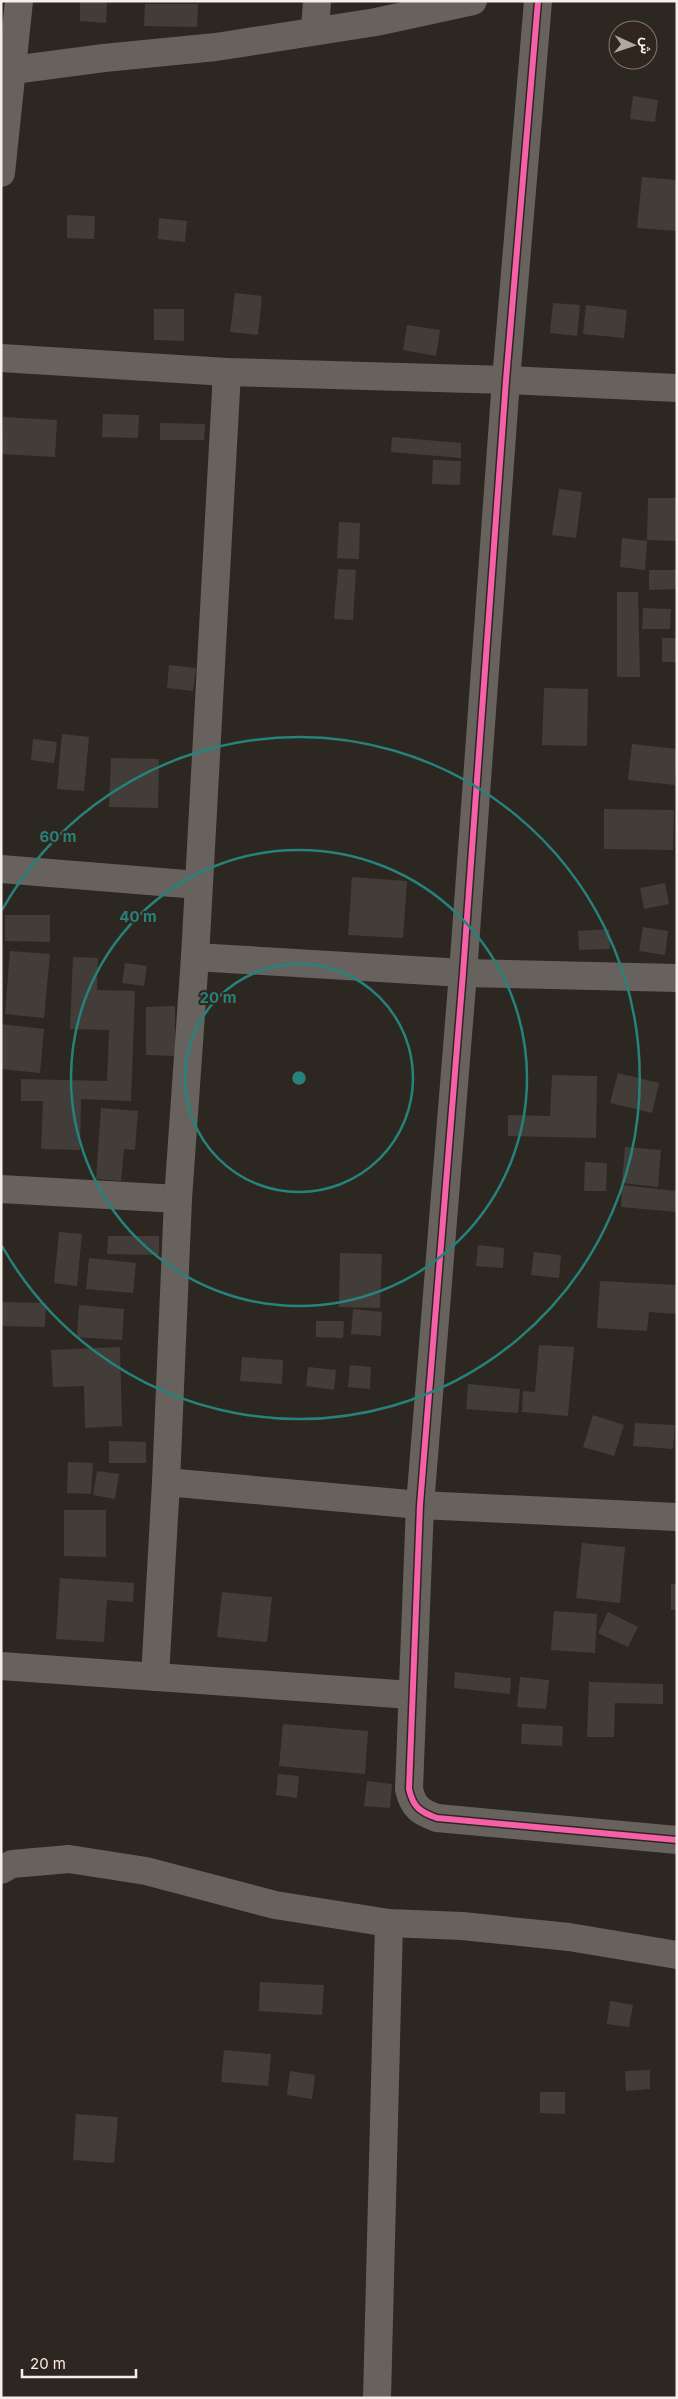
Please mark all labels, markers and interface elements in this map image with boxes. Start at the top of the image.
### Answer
north arrow [608,20,658,70]
text: ش [637,37,655,55]
text: 60 m [39,827,77,846]
text: 40 m [119,907,157,926]
text: 20 m [200,988,236,1007]
centre of rings [290,1069,308,1087]
scale bar [22,2346,136,2378]
text: 20 m [30,2354,66,2373]

